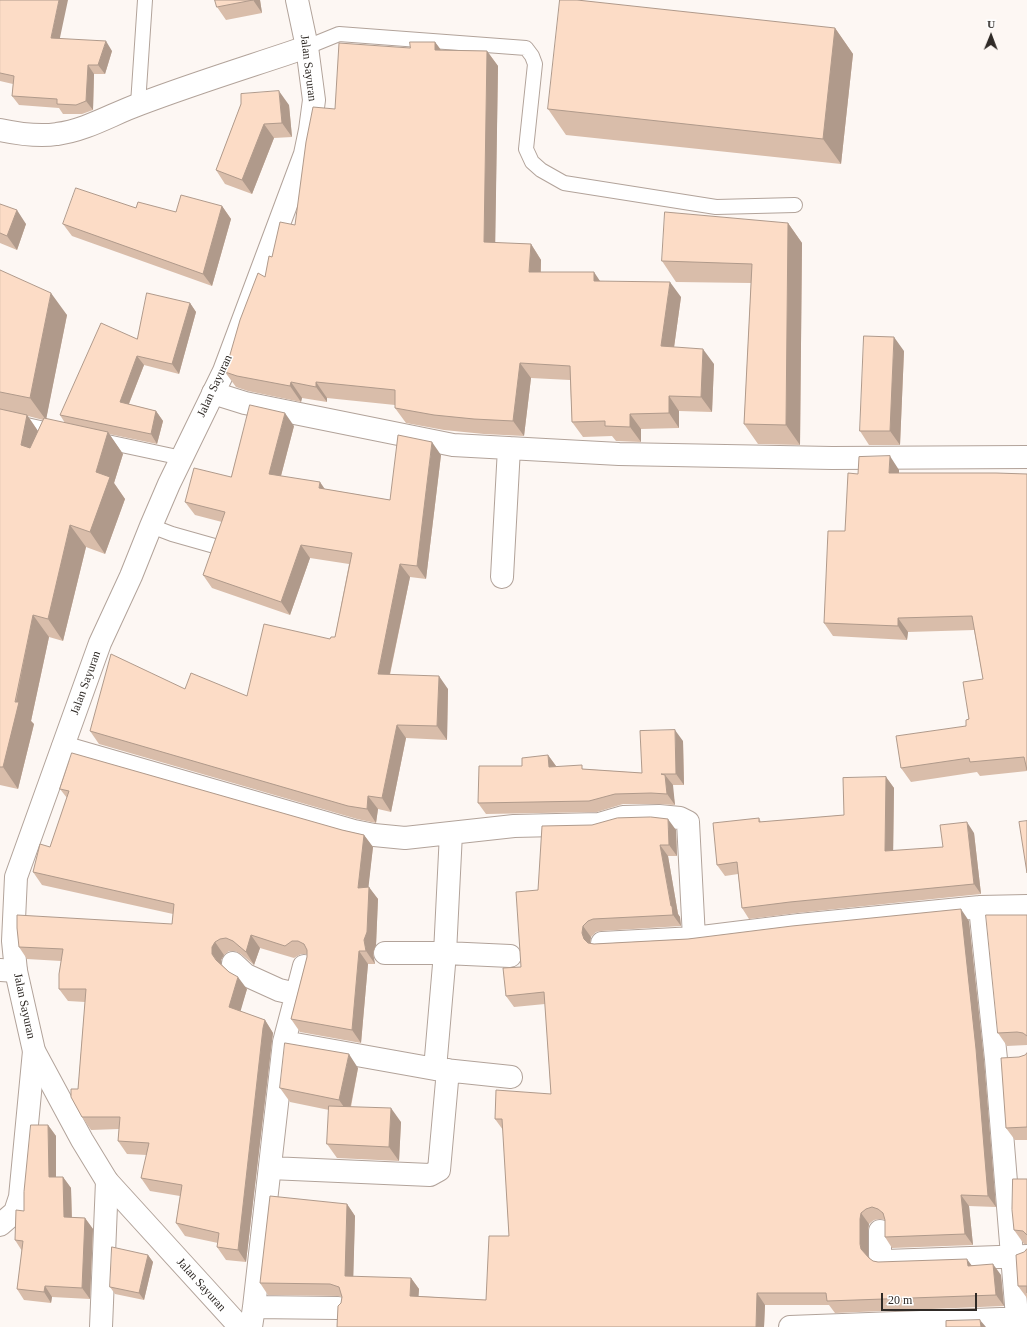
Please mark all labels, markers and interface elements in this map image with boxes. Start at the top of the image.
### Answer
north arrow [971,16,1011,56]
text: U [987,18,995,30]
street label: Jalan Sayuran [297,34,319,102]
street label: Jalan Sayuran [194,353,236,419]
street label: Jalan Sayuran [68,649,104,717]
street label: Jalan Sayuran [10,972,38,1040]
street label: Jalan Sayuran [173,1255,229,1315]
scale bar [883,1285,979,1311]
text: 20 m [888,1293,912,1307]

